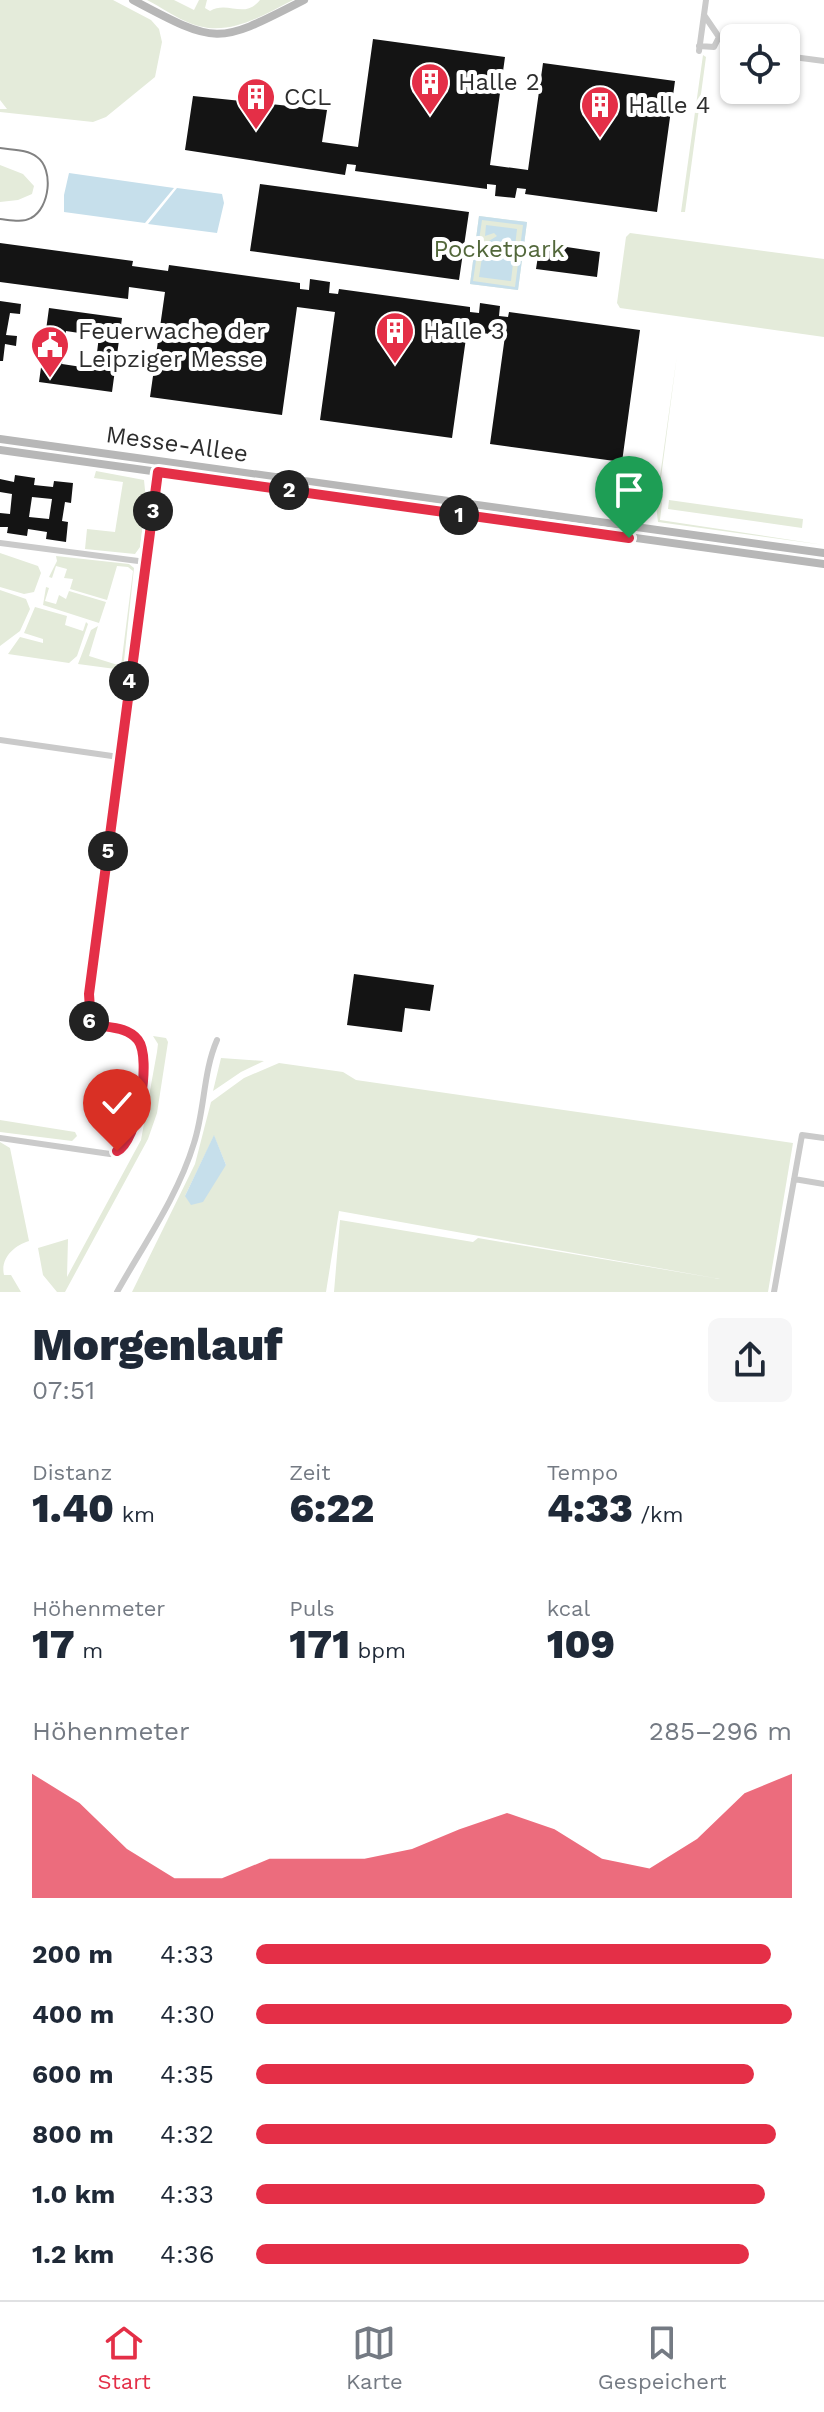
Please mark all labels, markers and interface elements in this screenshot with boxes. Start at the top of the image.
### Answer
map controls [720,24,800,104]
button: locate [720,24,800,104]
building icon: Halle 2 [409,61,451,116]
place label: Halle 2 [458,68,540,96]
building icon: CCL [235,76,277,131]
place label: CCL [284,83,331,111]
building icon: Halle 4 [579,84,621,139]
place label: Halle 4 [628,91,710,119]
park label: Pocketpark [433,235,565,263]
building icon: Halle 3 [374,310,416,365]
place label: Feuerwache der Leipziger Messe [78,317,266,373]
place label: Halle 3 [423,317,505,345]
public building icon: Feuerwache der Leipziger Messe [29,324,71,379]
street label: Messe-Allee [104,420,250,468]
pin [595,456,663,538]
icon: arrive [607,468,651,512]
pin: 2 [269,470,309,510]
text: 2 [282,477,296,502]
pin: 3 [133,491,173,531]
pin: 1 [439,495,479,535]
text: 3 [146,498,160,523]
text: 1 [454,502,464,527]
pin: 4 [109,661,149,701]
text: 4 [122,668,136,693]
pin: 5 [88,831,128,871]
text: 5 [102,838,114,863]
pin: 6 [69,1001,109,1041]
text: 6 [82,1008,96,1033]
pin [83,1069,151,1151]
icon: check [95,1081,139,1125]
button: share [708,1318,792,1402]
text: Morgenlauf [32,1319,283,1371]
text: 07:51 [32,1375,95,1405]
text: Distanz [32,1460,112,1485]
text: Zeit [289,1460,330,1485]
text: Tempo [547,1460,618,1485]
text: 1.40 [32,1485,114,1532]
text: 6:22 [289,1485,374,1532]
text: 4:33 [547,1485,633,1532]
text: km [114,1502,155,1527]
text: /km [633,1502,684,1527]
text: Höhenmeter [32,1596,165,1621]
text: Puls [289,1596,335,1621]
text: kcal [547,1596,590,1621]
text: 17 [32,1621,75,1668]
text: 171 [289,1621,350,1668]
text: 109 [547,1621,615,1668]
text: m [75,1638,103,1663]
text: bpm [350,1638,406,1663]
text: Höhenmeter [32,1716,190,1746]
text: 285–296 m [649,1716,792,1746]
text: 200 m [32,1939,113,1969]
text: 4:33 [160,1939,214,1969]
text: 400 m [32,1999,114,2029]
text: 4:30 [160,1999,215,2029]
text: 600 m [32,2059,113,2089]
text: 4:35 [160,2059,214,2089]
text: 800 m [32,2119,114,2149]
text: 4:32 [160,2119,214,2149]
text: 1.0 km [32,2179,115,2209]
text: 4:33 [160,2179,214,2209]
text: 1.2 km [32,2239,114,2269]
text: 4:36 [160,2239,215,2269]
tab: Start [98,2321,151,2394]
tab: Karte [346,2321,403,2394]
tab: Gespeichert [598,2321,726,2394]

